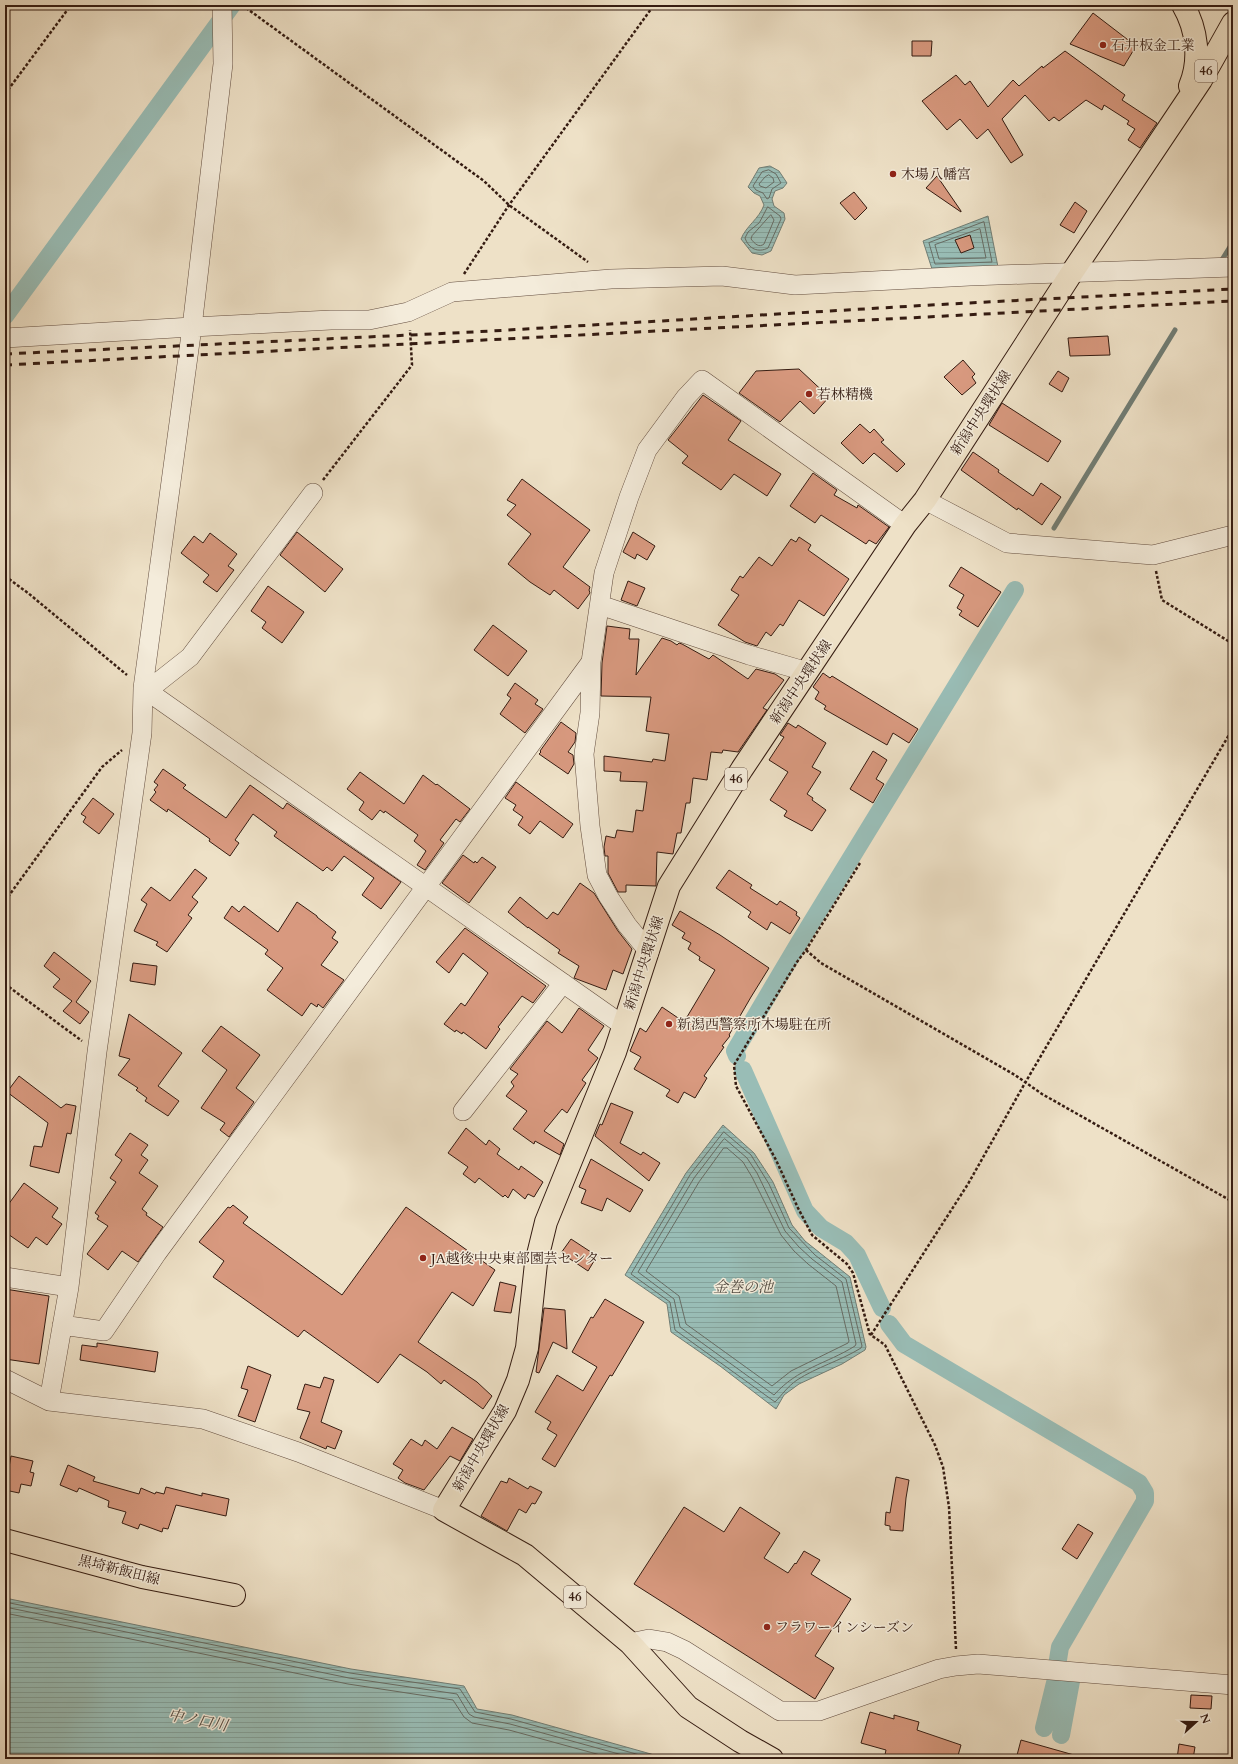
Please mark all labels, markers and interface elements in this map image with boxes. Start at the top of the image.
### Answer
place label: 石井板金工業 [1111,36,1195,55]
marker: 石井板金工業 [1098,40,1108,50]
road number: 46 [1195,60,1217,82]
place label: 木場八幡宮 [901,165,971,184]
marker: 木場八幡宮 [888,169,898,179]
street label: 新潟中央環状線 [946,367,1016,459]
place label: 若林精機 [817,385,873,404]
marker: 若林精機 [804,389,814,399]
street label: 新潟中央環状線 [766,636,836,728]
road number: 46 [725,768,747,790]
street label: 新潟中央環状線 [620,913,668,1013]
place label: 新潟西警察所木場駐在所 [677,1015,831,1034]
marker: 新潟西警察所木場駐在所 [664,1019,674,1029]
place label: JA越後中央東部園芸センター [429,1249,613,1268]
marker: JA越後中央東部園芸センター [418,1253,428,1263]
water label: 金巻の池 [713,1277,775,1297]
street label: 新潟中央環状線 [448,1401,514,1495]
street label: 黒埼新飯田線 [76,1551,162,1589]
road number: 46 [564,1586,586,1608]
place label: フラワーインシーズン [775,1618,914,1637]
marker: フラワーインシーズン [762,1622,772,1632]
north arrow [1176,1702,1216,1742]
water label: 中ノ口川 [167,1704,231,1736]
text: N [1196,1711,1214,1726]

